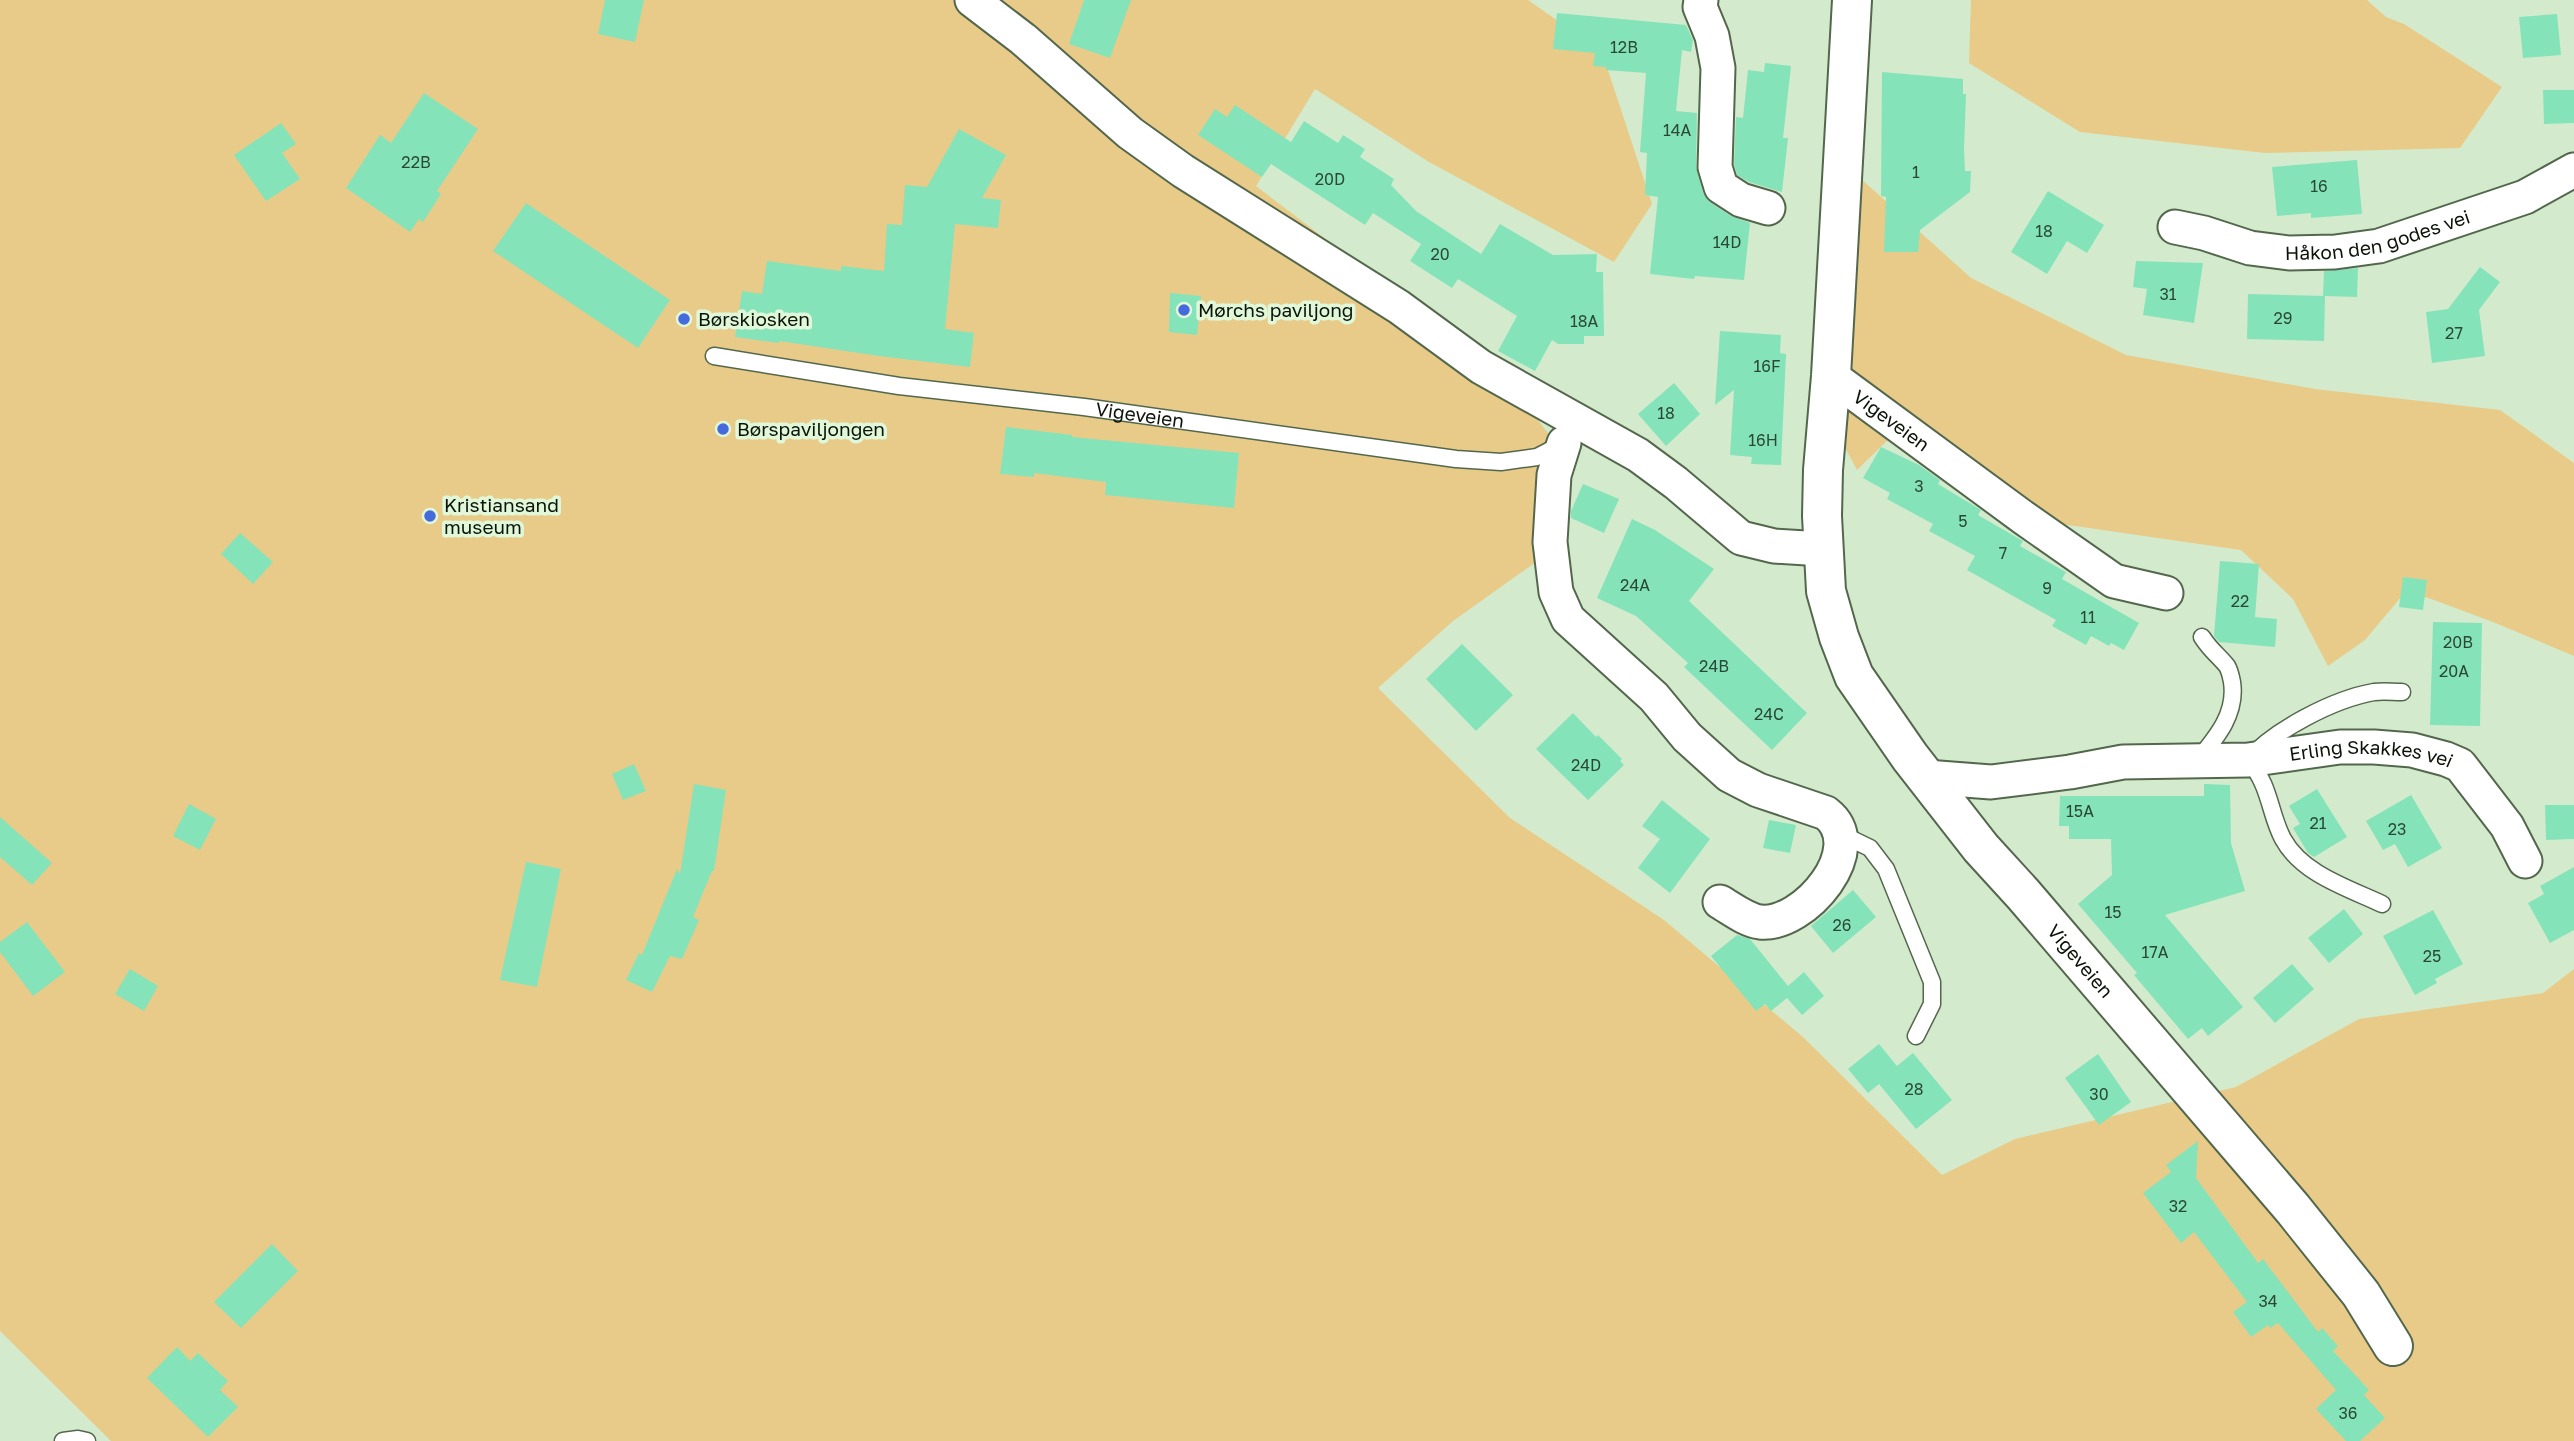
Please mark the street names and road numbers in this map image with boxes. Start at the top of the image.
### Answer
street label: Håkon den godes vei [2285,204,2473,264]
street label: Vigeveien [1849,384,1934,456]
street label: Vigeveien [1094,397,1186,432]
street label: Erling Skakkes vei [2288,735,2457,772]
street label: Vigeveien [2043,919,2119,1002]

